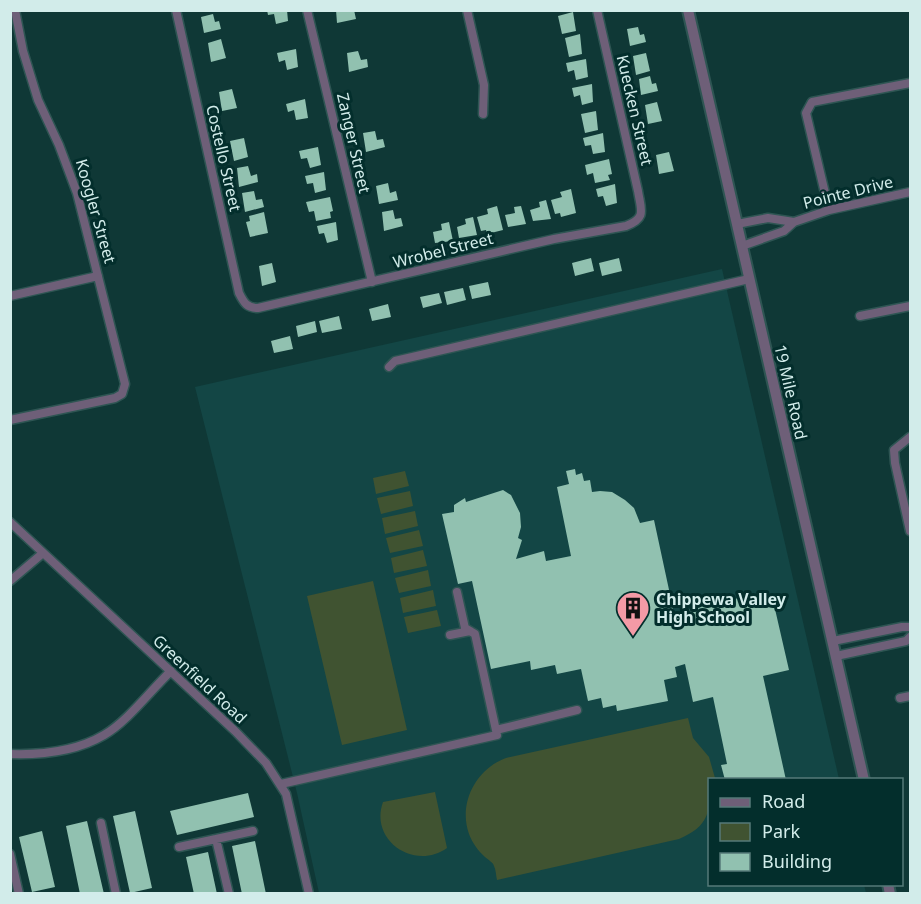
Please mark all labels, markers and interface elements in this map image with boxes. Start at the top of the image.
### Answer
street label: Kuecken Street [612,53,658,168]
street label: Zanger Street [332,91,376,196]
street label: Costello Street [201,102,247,214]
street label: Koogler Street [71,156,121,266]
street label: Pointe Drive [801,170,895,214]
street label: Wrobel Street [391,227,496,273]
street label: 19 Mile Road [769,342,813,442]
place label: Chippewa Valley High School [656,588,787,628]
building icon: Chippewa Valley High School [615,590,651,637]
street label: Greenfield Road [148,630,252,728]
legend [708,778,903,886]
text: Road [762,789,805,813]
text: Park [762,819,800,843]
text: Building [762,849,832,873]

